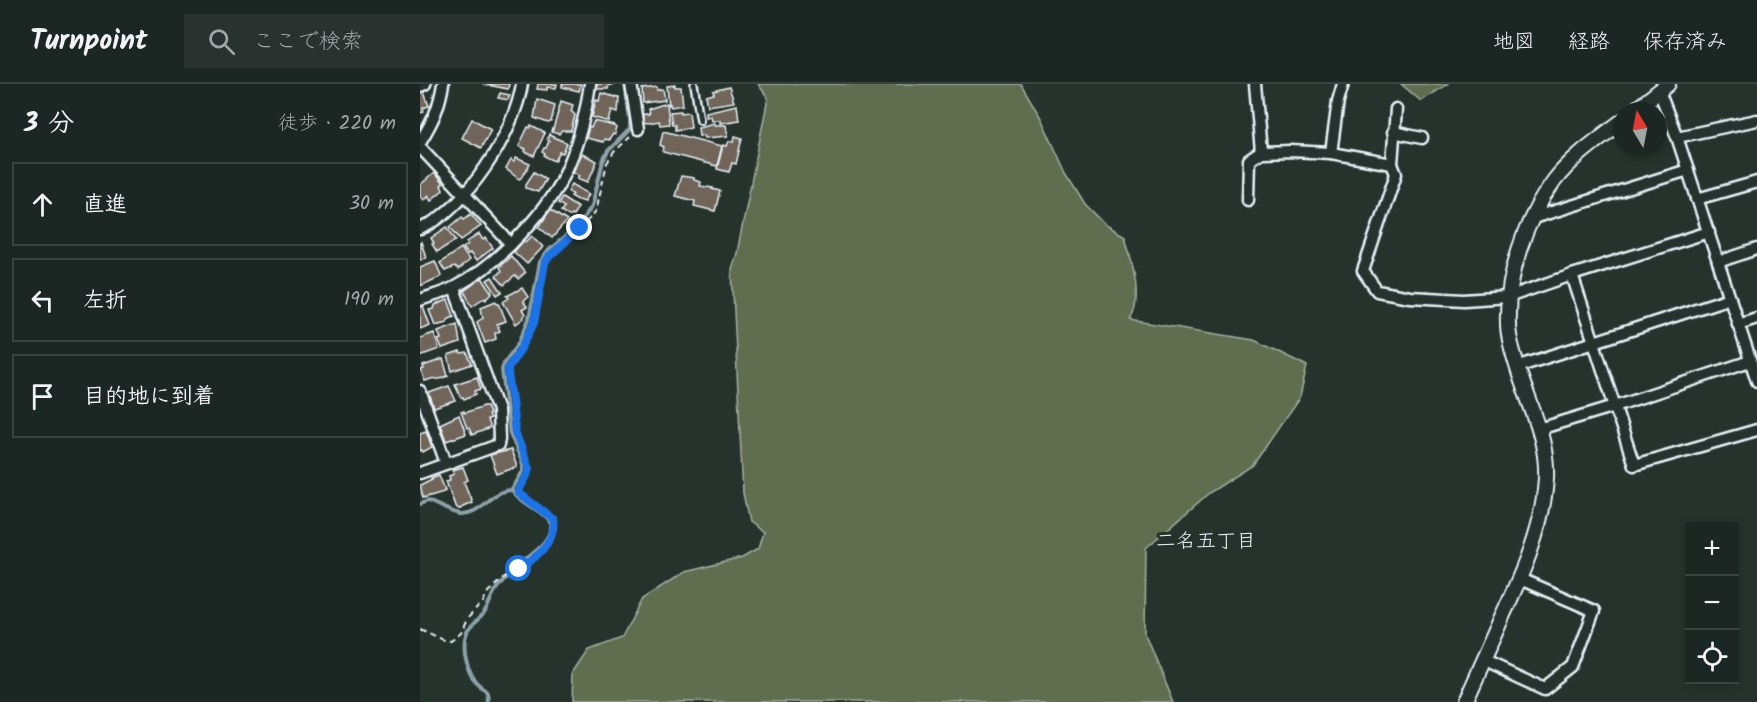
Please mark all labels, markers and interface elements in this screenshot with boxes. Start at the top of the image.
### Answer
search box [184,14,604,68]
text: Turnpoint [30,19,148,64]
icon: search [205,25,238,58]
text: ここで検索 [253,25,363,60]
text: 地図 [1493,26,1535,59]
text: 経路 [1568,26,1610,59]
text: 保存済み [1643,26,1727,59]
north arrow [1613,102,1667,156]
text: 3 分 [24,103,74,145]
text: 徒歩 · 220 m [278,108,396,140]
icon: ahead [26,188,59,221]
text: 直進 [83,188,127,223]
text: 30 m [349,188,394,220]
route end [566,214,592,240]
icon: left [26,284,59,317]
text: 左折 [83,284,127,319]
text: 190 m [344,284,394,316]
icon: arrive [26,380,59,413]
text: 目的地に到着 [83,380,215,415]
map controls [1685,522,1739,684]
button: + [1685,522,1739,576]
district label: 二名五丁目 [1156,526,1256,558]
route start [505,555,531,581]
button: − [1685,576,1739,630]
button: locate [1685,630,1739,684]

